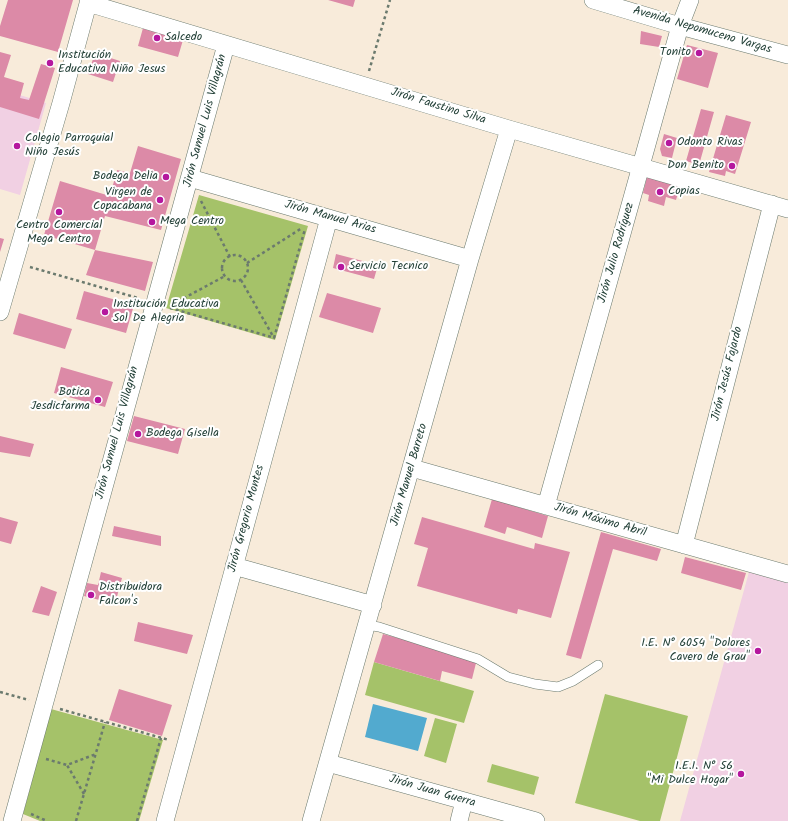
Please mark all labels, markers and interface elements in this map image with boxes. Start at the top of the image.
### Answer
street label: Avenida Nepomuceno Vargas [631,4,773,58]
place label: Salcedo [165,31,202,45]
marker: Salcedo [152,33,162,43]
place label: Tonito [660,46,691,60]
marker: Tonito [694,48,704,58]
place label: Institución Educativa Niño Jesus [58,49,165,77]
street label: Jirón Samuel Luis Villagrán [181,53,231,189]
marker: Institución Educativa Niño Jesus [45,58,55,68]
street label: Jirón Faustino Silva [389,86,487,128]
place label: Colegio Parroquial Niño Jesús [25,132,113,160]
place label: Odonto Rivas [677,136,743,150]
marker: Odonto Rivas [664,138,674,148]
marker: Colegio Parroquial Niño Jesús [12,141,22,151]
place label: Don Benito [667,159,724,173]
marker: Don Benito [727,161,737,171]
place label: Bodega Delia [93,170,158,184]
marker: Bodega Delia [161,172,171,182]
place label: Copias [668,185,700,199]
place label: Virgen de Copacabana [93,186,152,214]
marker: Copias [655,187,665,197]
marker: Virgen de Copacabana [155,195,165,205]
street label: Jirón Manuel Arias [283,198,377,238]
street label: Jirón Julio Rodríguez [596,201,638,305]
marker: Centro Comercial Mega Centro [54,207,64,217]
place label: Mega Centro [160,215,224,229]
marker: Mega Centro [147,217,157,227]
place label: Centro Comercial Mega Centro [16,219,102,247]
place label: Servicio Tecnico [349,260,428,274]
marker: Servicio Tecnico [336,262,346,272]
place label: Institución Educativa Sol De Alegria [113,298,219,326]
marker: Institución Educativa Sol De Alegria [100,307,110,317]
street label: Jirón Jesús Fajardo [709,325,747,423]
street label: Jirón Samuel Luis Villagrán [93,365,143,501]
place label: Botica Jesdicfarma [30,386,90,414]
marker: Botica Jesdicfarma [93,395,103,405]
street label: Jirón Manuel Barreto [388,422,432,528]
place label: Bodega Gisella [146,427,219,441]
marker: Bodega Gisella [133,429,143,439]
street label: Jirón Gregorio Montes [226,464,268,574]
street label: Jirón Máximo Abril [552,501,648,541]
place label: Distribuidora Falcon's [99,581,162,609]
marker: Distribuidora Falcon's [86,590,96,600]
place label: I.E. N° 6054 "Dolores Cavero de Grau" [641,637,750,665]
marker: I.E. N° 6054 "Dolores Cavero de Grau" [753,646,763,656]
place label: I.E.I. N° 56 "Mi Dulce Hogar" [647,760,733,788]
marker: I.E.I. N° 56 "Mi Dulce Hogar" [736,769,746,779]
street label: Jirón Juan Guerra [387,773,477,811]

